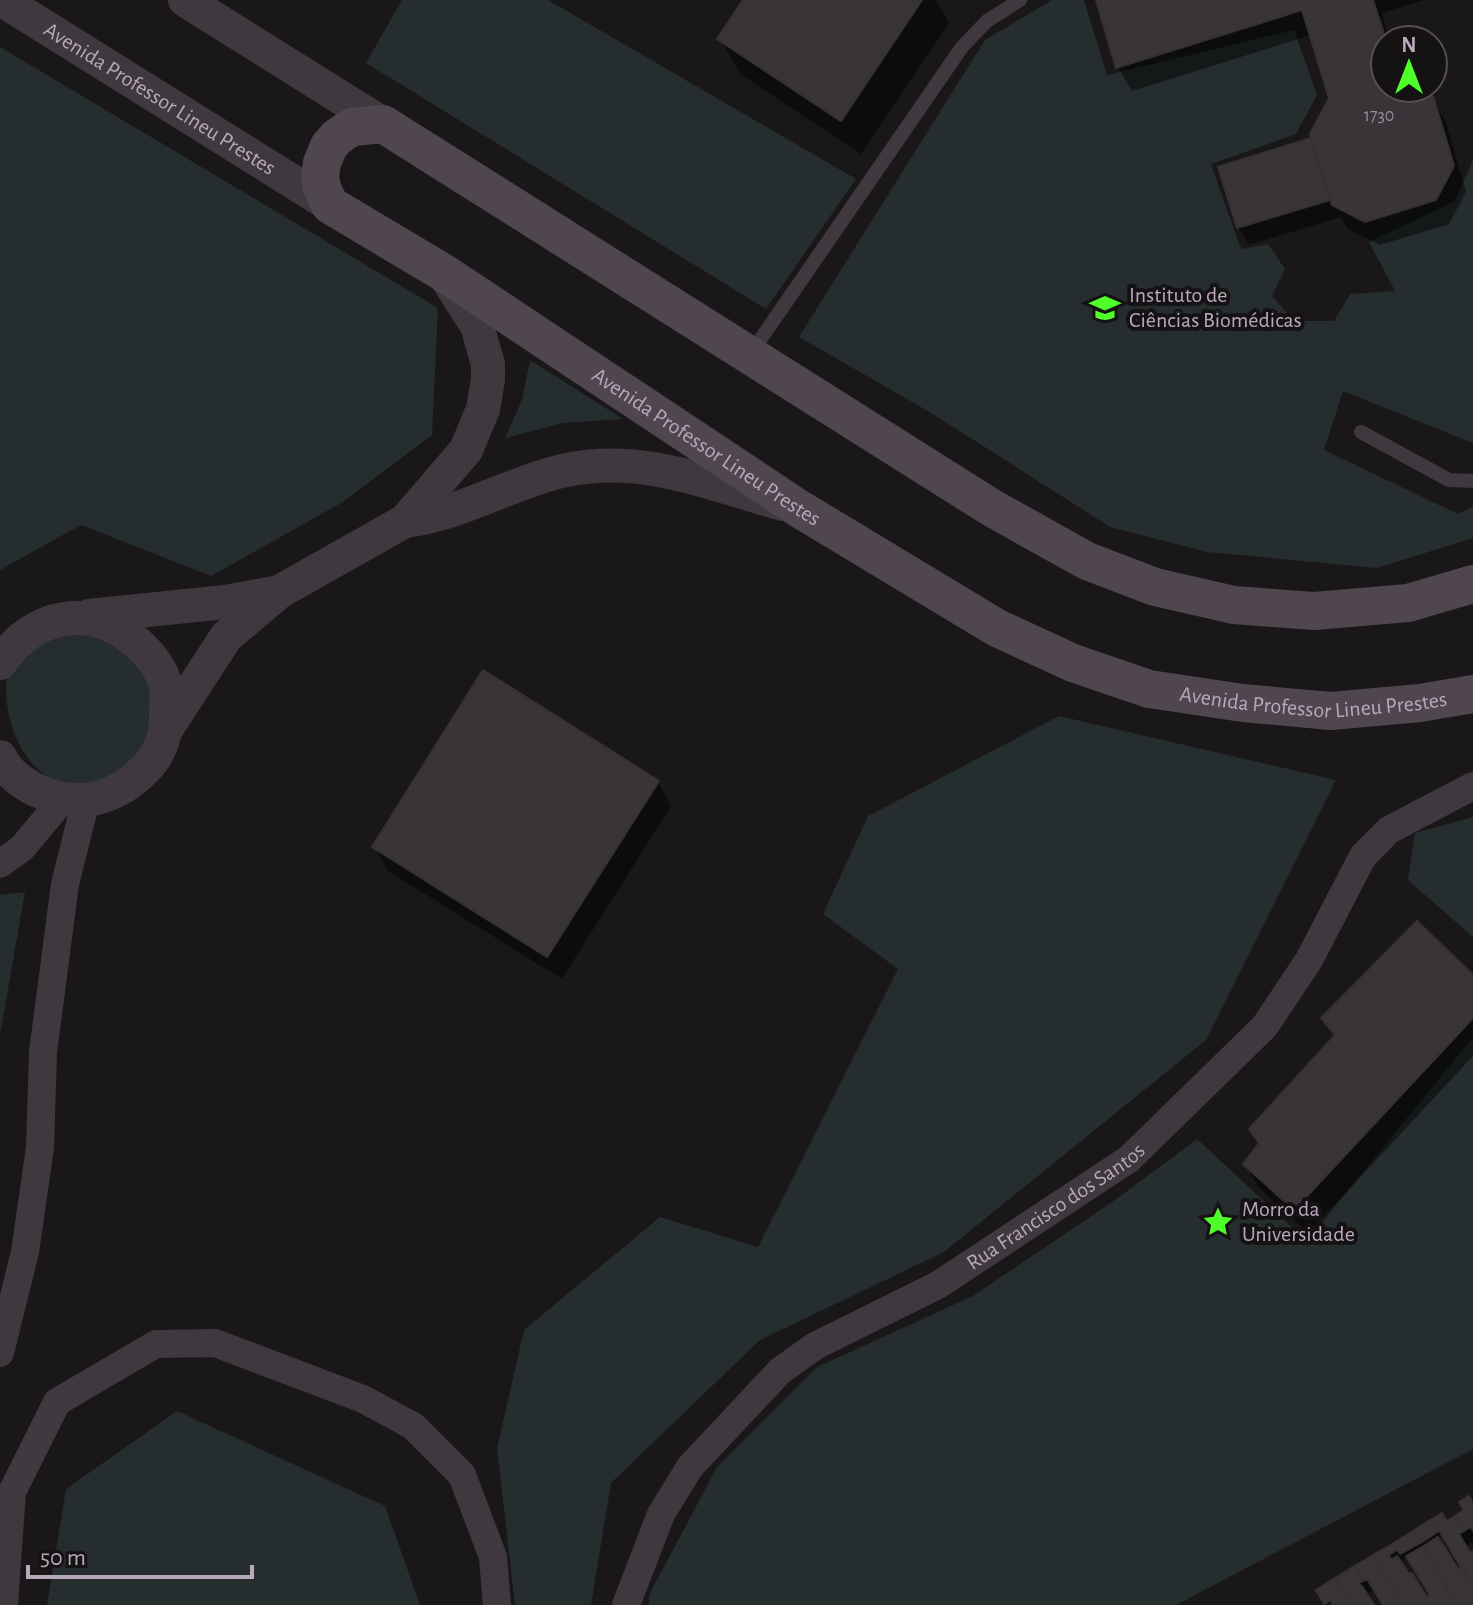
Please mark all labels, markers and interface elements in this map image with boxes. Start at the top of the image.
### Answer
street label: Avenida Professor Lineu Prestes [40,18,279,179]
north arrow [1369,24,1449,104]
text: N [1401,34,1417,56]
house number: 1730 [1364,107,1394,125]
place label: Instituto de Ciências Biomédicas [1129,284,1302,331]
school or university icon: Instituto de Ciências Biomédicas [1088,291,1122,325]
street label: Avenida Professor Lineu Prestes [588,364,824,530]
street label: Avenida Professor Lineu Prestes [1178,683,1448,722]
street label: Rua Francisco dos Santos [962,1139,1149,1274]
place label: Morro da Universidade [1242,1198,1355,1245]
place icon: Morro da Universidade [1201,1205,1235,1239]
scale bar [28,1529,252,1579]
text: 50 m [40,1546,86,1570]

